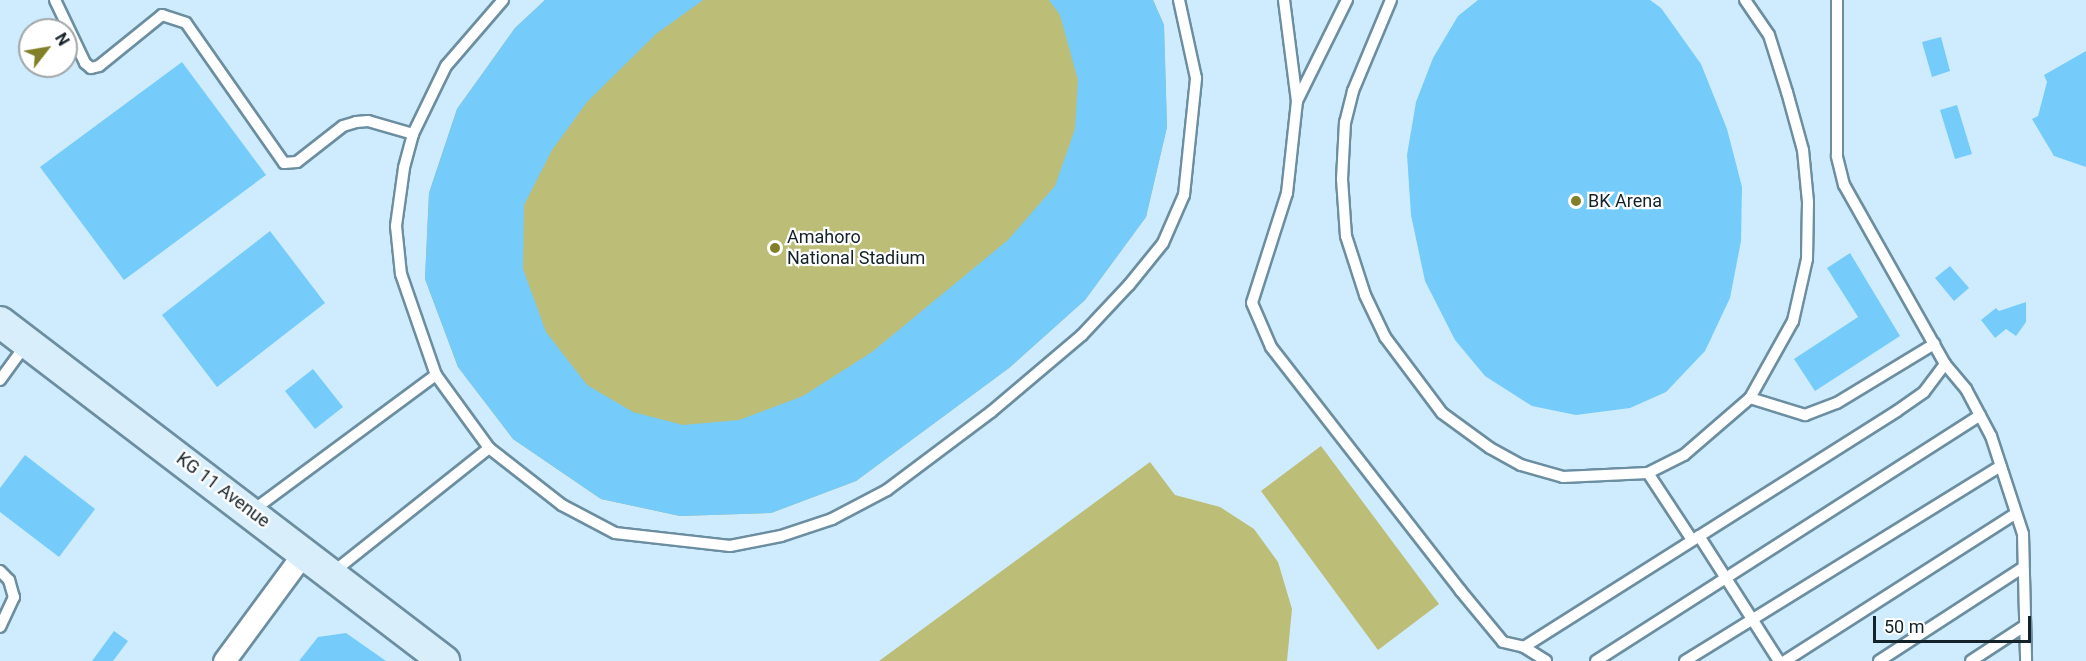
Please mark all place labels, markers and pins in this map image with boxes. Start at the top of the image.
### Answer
place label: BK Arena [1588,190,1662,212]
marker: BK Arena [1569,194,1583,208]
place label: Amahoro National Stadium [787,227,925,270]
marker: Amahoro National Stadium [768,241,782,255]

